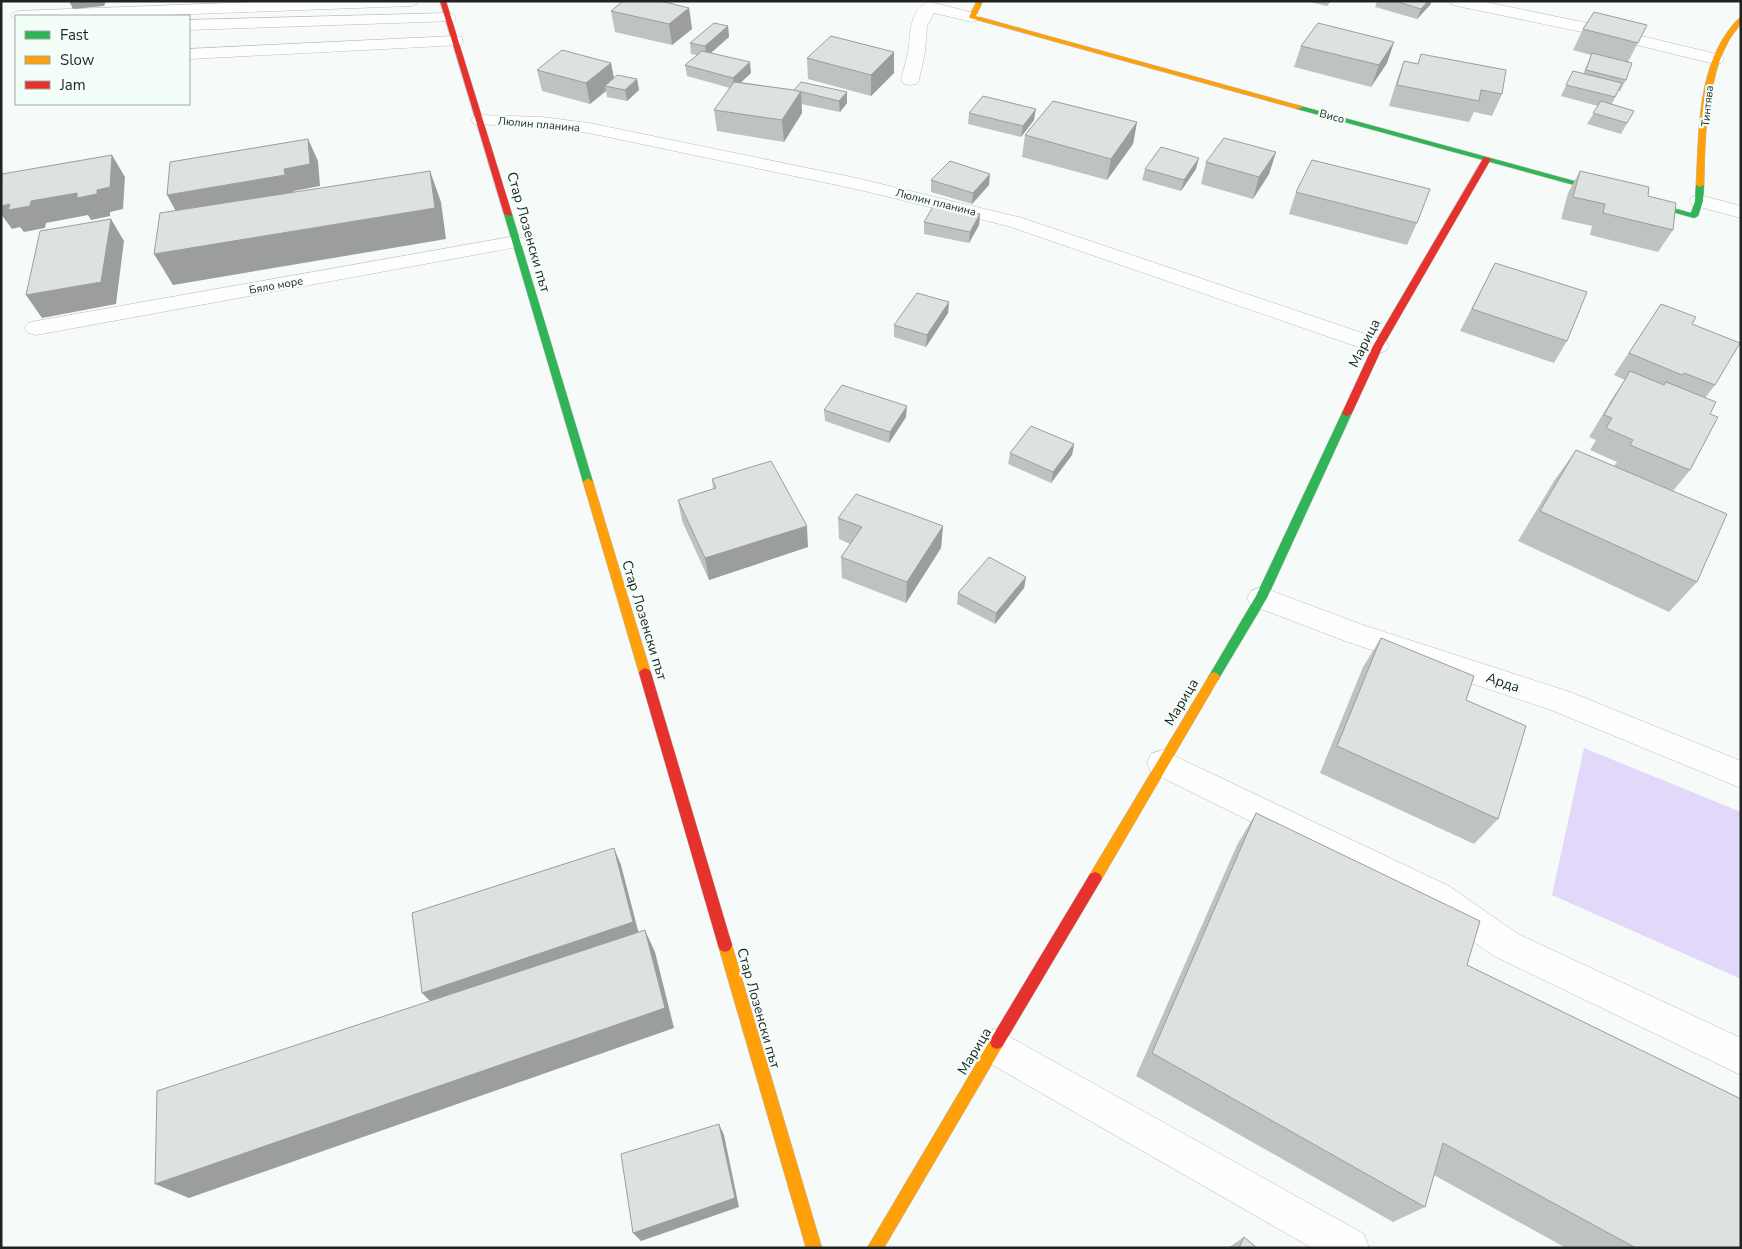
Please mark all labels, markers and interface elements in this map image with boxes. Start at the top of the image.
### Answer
legend [15,15,190,105]
text: Fast [60,25,89,45]
text: Slow [60,50,95,70]
text: Jam [59,75,86,95]
street label: Тинтява [1698,85,1717,127]
street label: Висо [1318,106,1346,127]
street label: Люлин планина [497,113,581,136]
street label: Стар Лозенски път [502,170,555,295]
street label: Люлин планина [894,185,978,220]
street label: Бяло море [248,273,304,298]
street label: Марица [1344,316,1385,371]
street label: Стар Лозенски път [617,558,672,683]
street label: Арда [1484,668,1522,697]
street label: Марица [1160,675,1203,729]
street label: Стар Лозенски път [732,946,785,1071]
street label: Марица [953,1024,996,1078]

